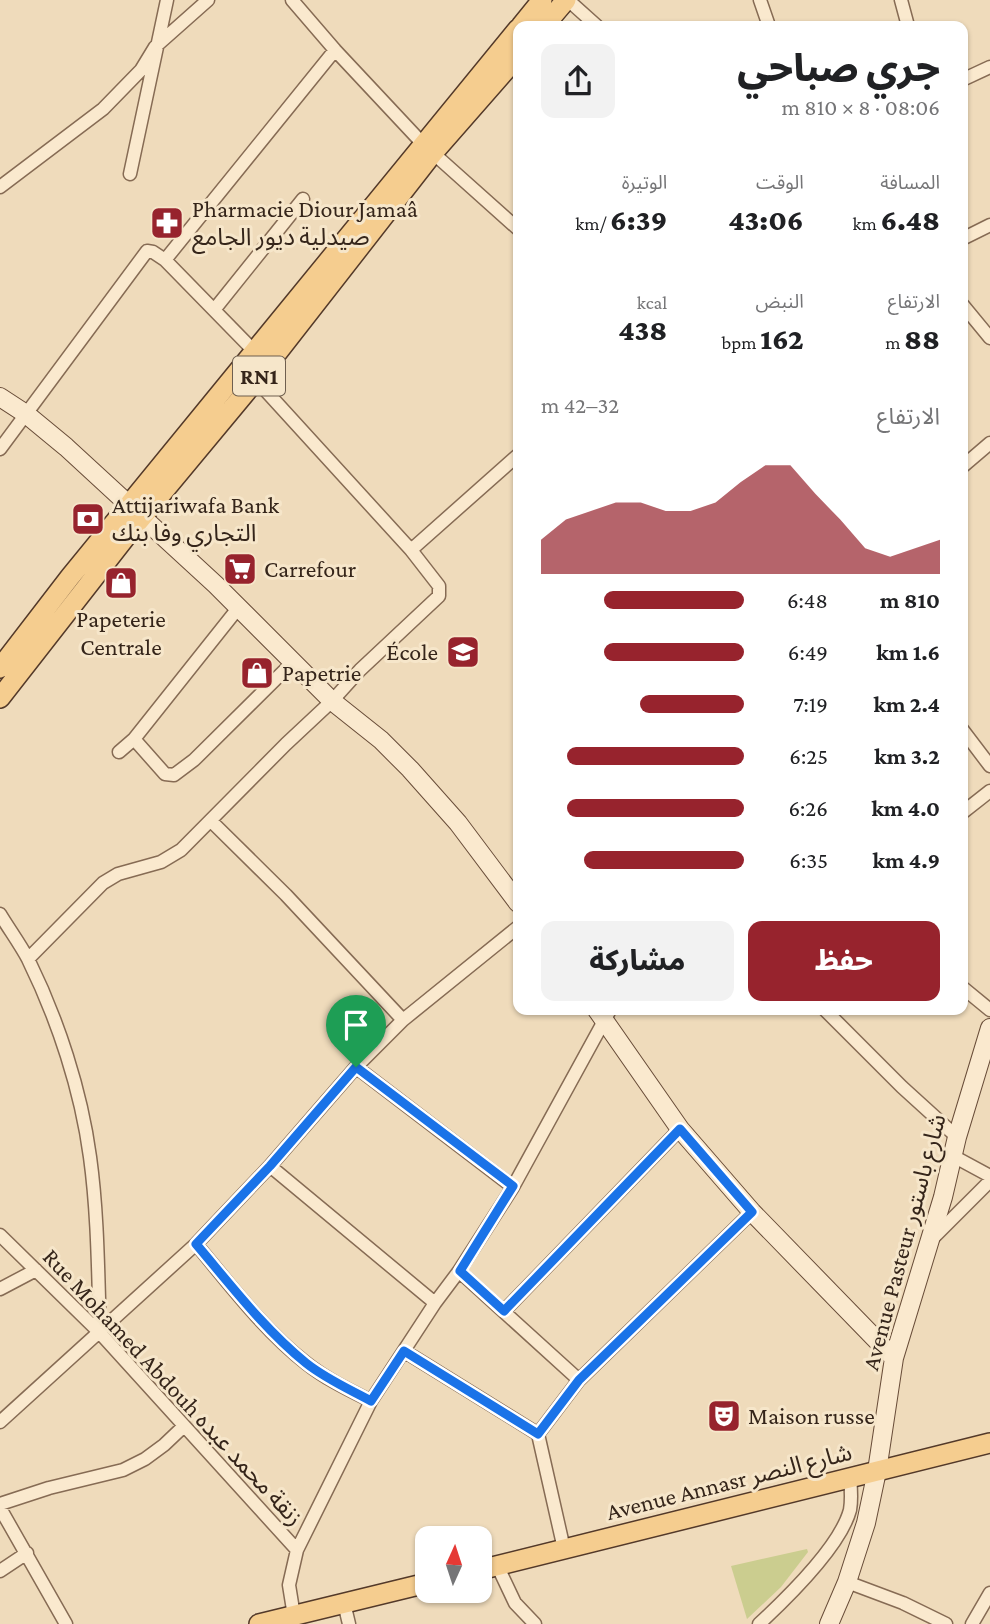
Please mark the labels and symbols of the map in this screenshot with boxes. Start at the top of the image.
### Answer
place label: Pharmacie Diour Jamaâ صيدلية ديور الجامع [192,195,418,254]
pharmacy icon: Pharmacie Diour Jamaâ صيدلية ديور الجامع [148,204,186,242]
road number: RN1 [233,356,285,396]
place label: Attijariwafa Bank التجاري وفا بنك [112,491,280,552]
bank icon: Attijariwafa Bank التجاري وفا بنك [69,500,107,538]
supermarket icon: Carrefour [221,550,259,588]
place label: Carrefour [264,555,357,582]
shop icon: Papeterie Centrale [102,564,140,602]
place label: Papeterie Centrale [76,605,166,660]
school or university icon: École [444,633,482,671]
place label: École [386,638,438,665]
shop icon: Papetrie [238,654,276,692]
place label: Papetrie [282,659,361,686]
pin [326,995,386,1067]
street label: Avenue Pasteur شارع باستور [856,1111,955,1374]
street label: Rue Mohamed Abdouh زنقة محمد عبده [37,1243,309,1531]
theatre icon: Maison russe [705,1397,743,1435]
place label: Maison russe [748,1402,875,1429]
street label: Avenue Annasr شارع النصر [603,1438,855,1529]
north arrow [415,1526,492,1603]

